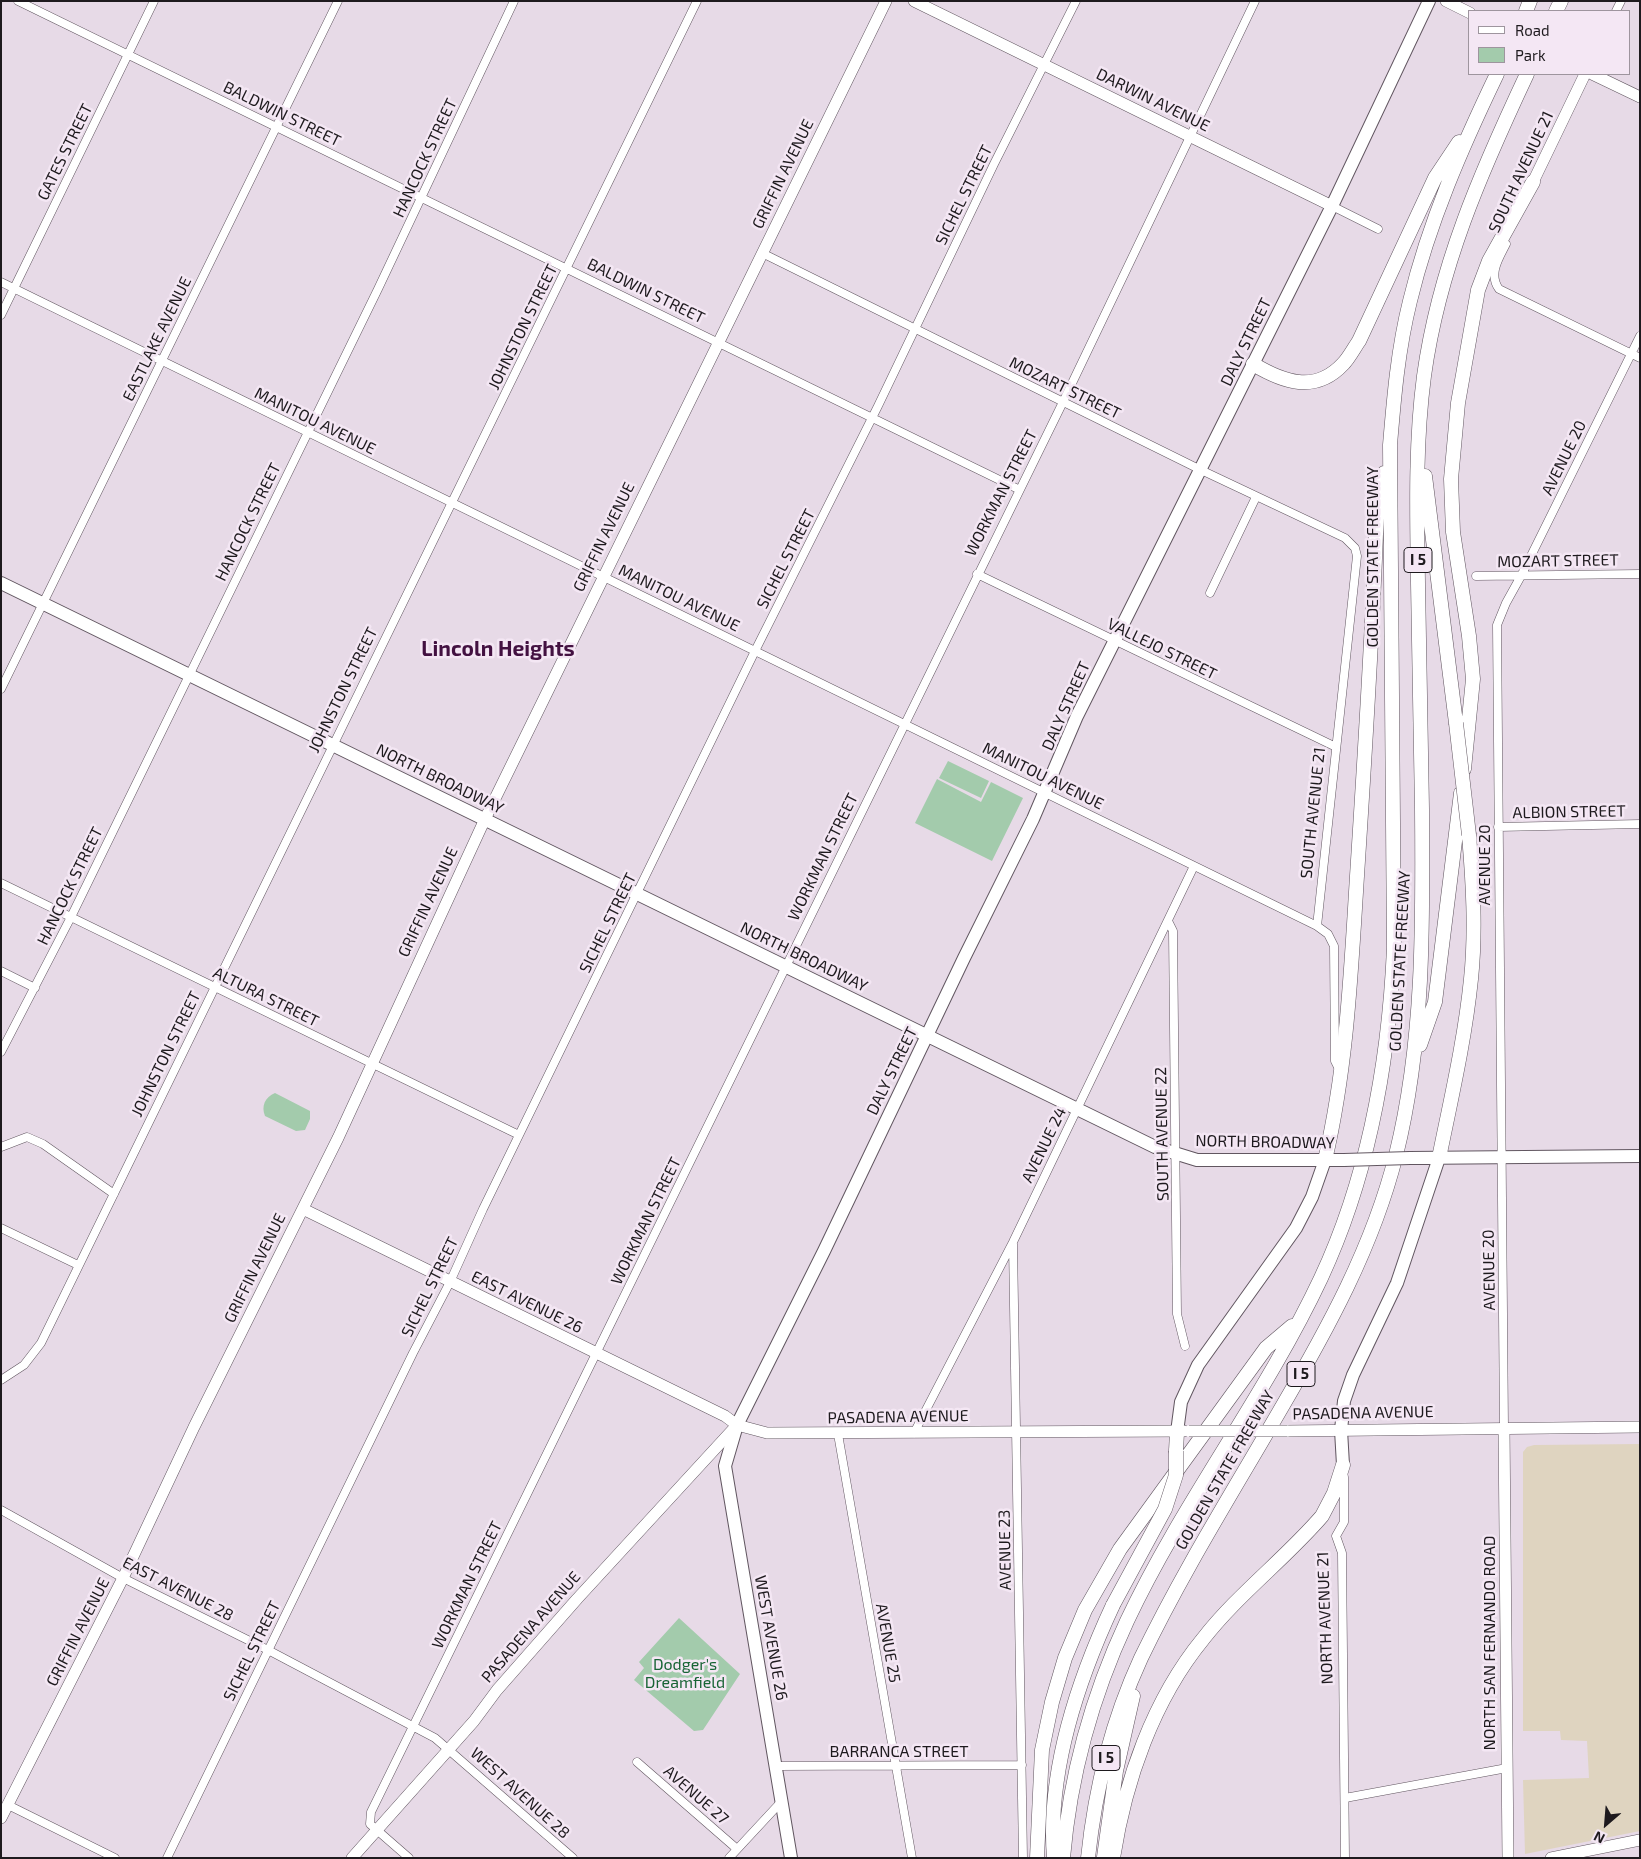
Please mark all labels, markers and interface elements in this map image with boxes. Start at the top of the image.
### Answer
legend [1468,10,1631,75]
text: Road [1515,21,1550,39]
text: Park [1515,46,1546,64]
street label: DARWIN AVENUE [1093,64,1213,136]
street label: BALDWIN STREET [220,77,344,151]
street label: HANCOCK STREET [389,95,461,221]
street label: GATES STREET [33,101,97,203]
street label: SOUTH AVENUE 21 [1484,108,1558,236]
street label: GRIFFIN AVENUE [748,116,818,232]
street label: SICHEL STREET [931,142,997,248]
street label: BALDWIN STREET [584,254,708,328]
street label: JOHNSTON STREET [484,261,562,393]
street label: EASTLAKE AVENUE [119,274,195,404]
street label: DALY STREET [1216,295,1276,389]
street label: MOZART STREET [1006,353,1124,423]
street label: MANITOU AVENUE [251,383,379,459]
street label: AVENUE 20 [1538,417,1590,499]
street label: WORKMAN STREET [961,427,1041,559]
street label: HANCOCK STREET [211,460,285,584]
street label: GOLDEN STATE FREEWAY [1363,467,1383,647]
street label: GRIFFIN AVENUE [569,479,639,595]
street label: SICHEL STREET [753,506,819,612]
road number: I 5 [1404,548,1432,572]
street label: MOZART STREET [1497,550,1619,572]
street label: MANITOU AVENUE [615,560,743,636]
street label: VALLEJO STREET [1104,614,1220,684]
street label: JOHNSTON STREET [304,624,382,756]
district label: Lincoln Heights [421,636,575,662]
street label: DALY STREET [1038,659,1094,753]
street label: MANITOU AVENUE [979,738,1107,814]
street label: NORTH BROADWAY [373,740,507,818]
street label: SOUTH AVENUE 21 [1297,746,1329,880]
street label: WORKMAN STREET [784,790,862,924]
street label: ALBION STREET [1512,801,1626,823]
street label: HANCOCK STREET [33,824,107,948]
street label: AVENUE 20 [1475,824,1495,906]
street label: GRIFFIN AVENUE [394,844,462,960]
street label: SICHEL STREET [575,870,641,976]
street label: GOLDEN STATE FREEWAY [1386,870,1414,1052]
street label: NORTH BROADWAY [737,918,871,996]
street label: ALTURA STREET [210,963,322,1031]
street label: JOHNSTON STREET [127,988,205,1120]
street label: DALY STREET [862,1024,922,1118]
street label: SOUTH AVENUE 22 [1151,1067,1173,1201]
street label: AVENUE 24 [1018,1104,1070,1186]
street label: NORTH BROADWAY [1195,1131,1335,1153]
street label: WORKMAN STREET [607,1154,685,1288]
street label: GRIFFIN AVENUE [220,1210,290,1326]
street label: AVENUE 20 [1479,1229,1499,1311]
street label: SICHEL STREET [397,1234,463,1340]
street label: EAST AVENUE 26 [468,1267,586,1337]
road number: I 5 [1287,1362,1315,1386]
street label: GOLDEN STATE FREEWAY [1171,1387,1279,1553]
street label: PASADENA AVENUE [1292,1402,1434,1424]
street label: PASADENA AVENUE [827,1406,969,1428]
street label: AVENUE 23 [995,1510,1015,1590]
street label: WORKMAN STREET [428,1518,506,1652]
street label: NORTH SAN FERNANDO ROAD [1480,1536,1500,1750]
street label: NORTH AVENUE 21 [1313,1551,1337,1685]
street label: EAST AVENUE 28 [119,1553,237,1625]
street label: PASADENA AVENUE [477,1567,585,1687]
street label: GRIFFIN AVENUE [42,1574,114,1690]
street label: WEST AVENUE 26 [751,1574,791,1702]
street label: SICHEL STREET [219,1598,285,1704]
street label: AVENUE 25 [872,1602,904,1684]
park label: Dodger's Dreamfield [645,1655,725,1693]
street label: BARRANCA STREET [830,1742,968,1762]
street label: WEST AVENUE 28 [466,1743,574,1843]
road number: I 5 [1092,1746,1120,1770]
street label: AVENUE 27 [660,1762,732,1828]
north arrow [1581,1799,1631,1849]
text: N [1591,1828,1607,1848]

